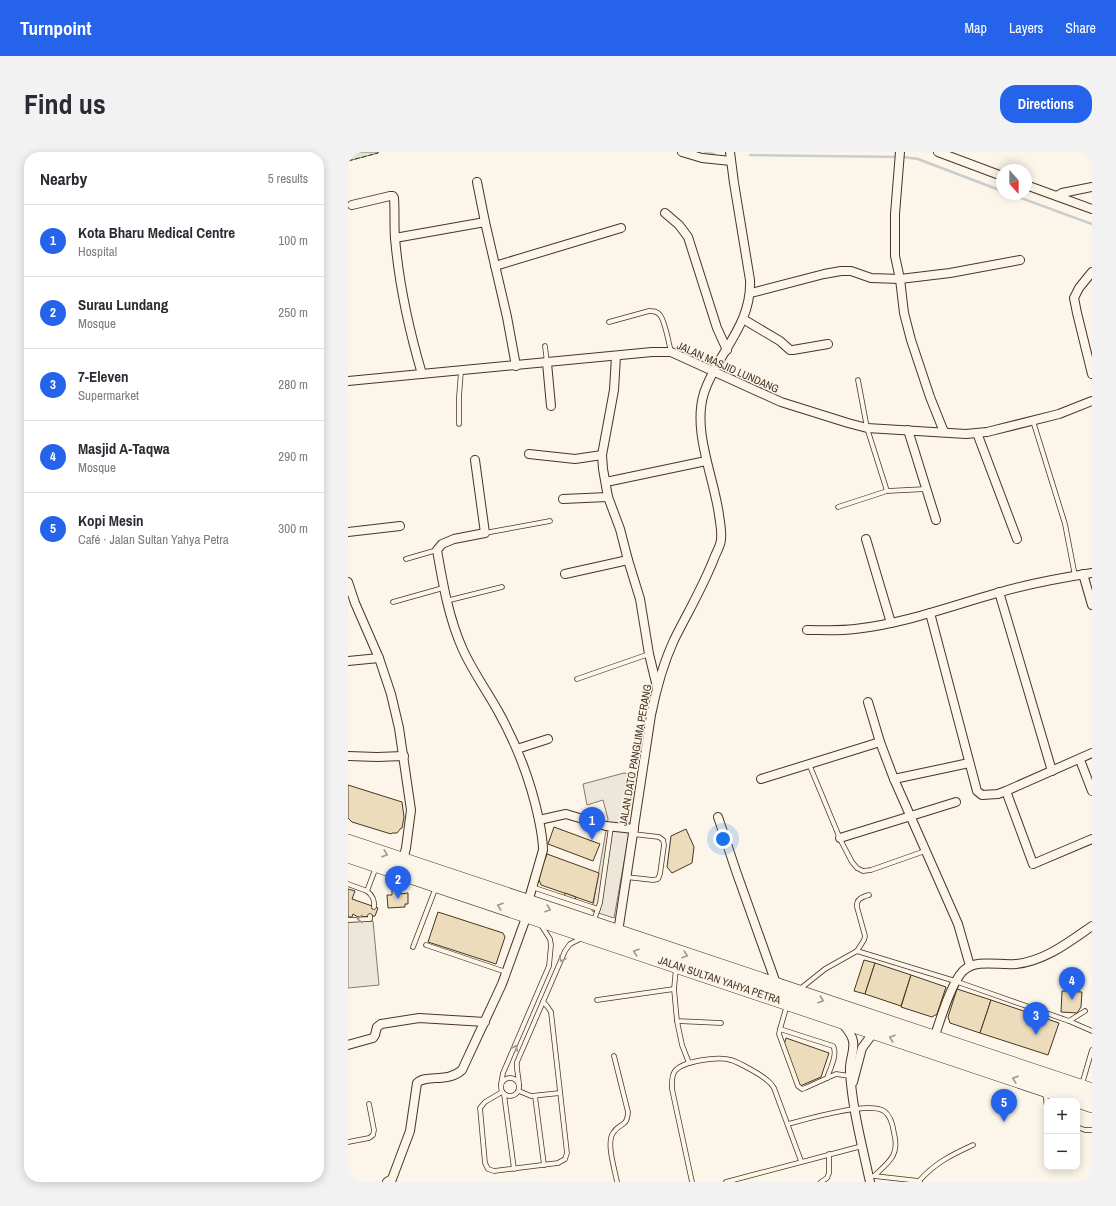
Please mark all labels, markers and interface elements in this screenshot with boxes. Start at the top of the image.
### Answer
text: Turnpoint [20,15,92,41]
text: Map [965,19,987,37]
text: Layers [1009,19,1043,37]
text: Share [1065,19,1096,37]
text: Find us [24,85,106,123]
button: Directions [1000,85,1092,123]
north arrow [996,164,1032,200]
text: Nearby [40,167,87,190]
text: 5 results [268,170,308,187]
text: Kota Bharu Medical Centre [78,222,235,243]
text: 1 [50,232,56,249]
text: 100 m [278,232,308,249]
text: Hospital [78,243,117,260]
text: Surau Lundang [78,294,168,315]
text: 2 [50,304,56,321]
text: 250 m [278,304,308,321]
text: Mosque [78,315,116,332]
street label: JALAN MASJID LUNDANG [675,338,781,396]
text: 7-Eleven [78,366,129,387]
text: 3 [50,376,56,393]
text: 280 m [278,376,308,393]
text: Supermarket [78,387,139,404]
text: Masjid A-Taqwa [78,438,170,459]
text: 4 [50,448,56,465]
text: 290 m [278,448,308,465]
text: Mosque [78,459,116,476]
text: Kopi Mesin [78,510,144,531]
text: 5 [50,520,56,537]
text: 300 m [278,520,308,537]
text: Café · Jalan Sultan Yahya Petra [78,531,229,548]
street label: JALAN DATO PANGLIMA PERANG [616,683,654,827]
pin: 1 [579,807,605,840]
your location [713,829,733,849]
one-way arrow [381,849,388,858]
pin: 2 [385,866,411,899]
one-way arrow [496,902,503,911]
one-way arrow [544,904,551,913]
one-way arrow [357,915,363,923]
one-way arrow [633,948,640,957]
one-way arrow [681,950,688,958]
street label: JALAN SULTAN YAHYA PETRA [656,953,784,1007]
one-way arrow [558,955,566,962]
pin: 4 [1059,967,1085,1000]
one-way arrow [817,996,824,1004]
pin: 3 [1023,1002,1049,1035]
one-way arrow [889,1034,896,1043]
one-way arrow [510,1044,518,1051]
one-way arrow [1012,1076,1019,1084]
pin: 5 [991,1089,1017,1122]
map controls [1044,1098,1080,1170]
button: + [1044,1098,1080,1134]
button: − [1044,1134,1080,1170]

